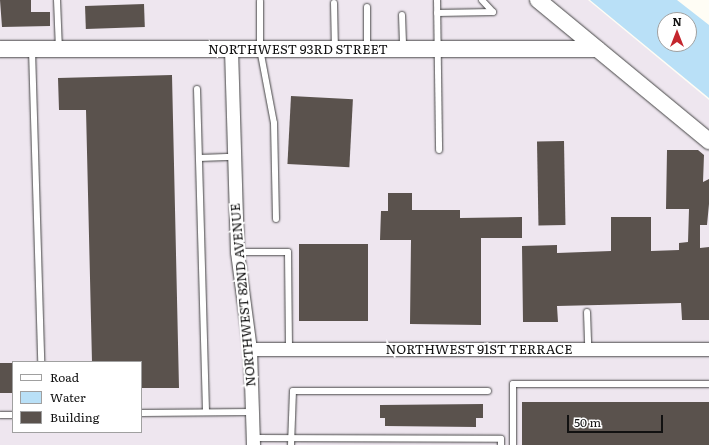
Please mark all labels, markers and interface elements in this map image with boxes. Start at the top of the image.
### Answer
north arrow [657,12,697,52]
text: N [672,13,682,29]
street label: NORTHWEST 93RD STREET [208,41,388,57]
street label: NORTHWEST 82ND AVENUE [227,203,259,387]
street label: NORTHWEST 91ST TERRACE [386,341,572,357]
legend [12,361,142,433]
text: Road [50,368,79,386]
text: Water [50,388,86,406]
scale bar [569,407,665,433]
text: Building [50,408,99,426]
text: 50 m [574,413,601,431]

